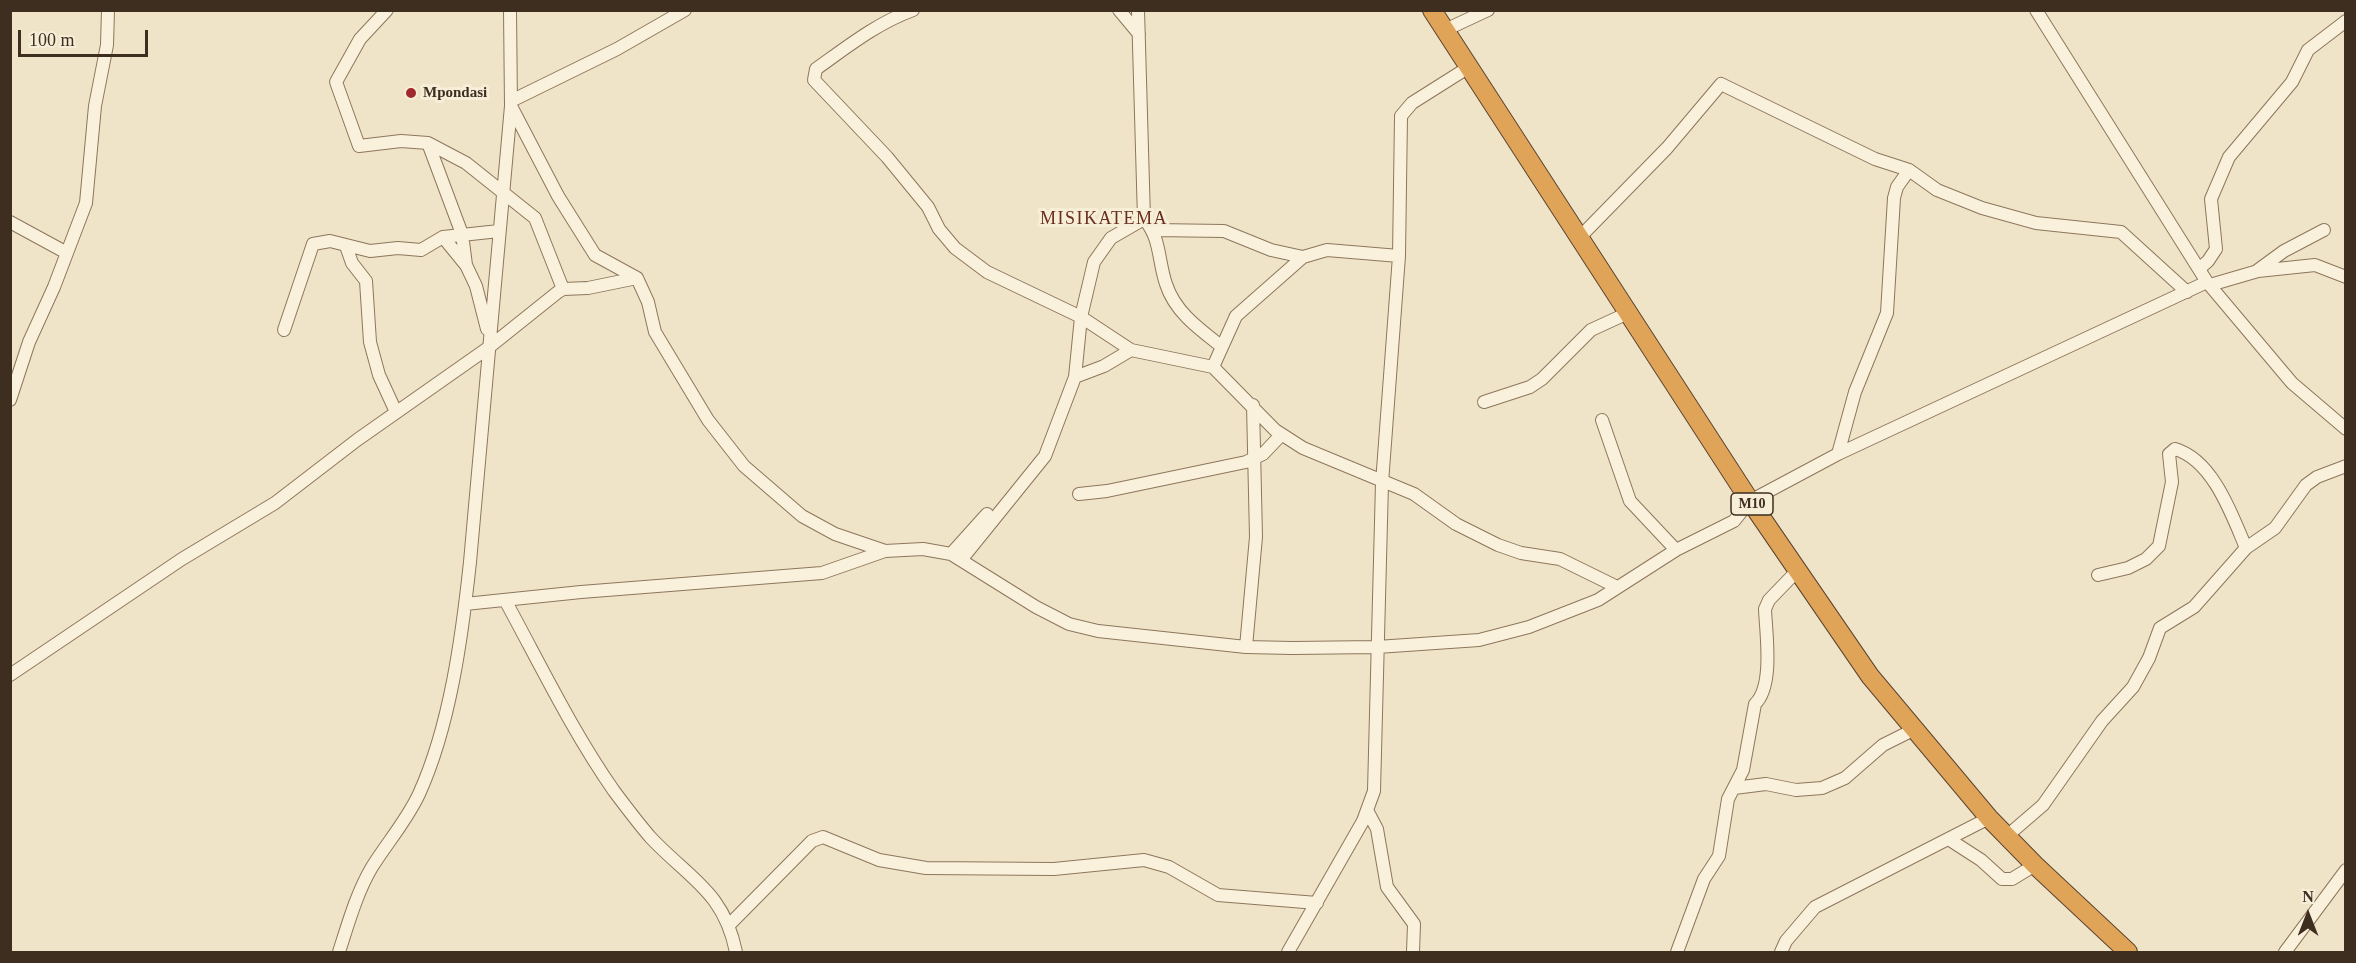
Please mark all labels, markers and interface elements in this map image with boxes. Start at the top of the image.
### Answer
scale bar [21,18,152,56]
text: 100 m [29,30,75,50]
place label: Mpondasi [423,84,487,102]
marker: Mpondasi [404,86,418,100]
district label: MISIKATEMA [1040,208,1168,230]
road number: M10 [1731,493,1773,515]
north arrow [2278,885,2338,945]
text: N [2302,888,2314,905]

